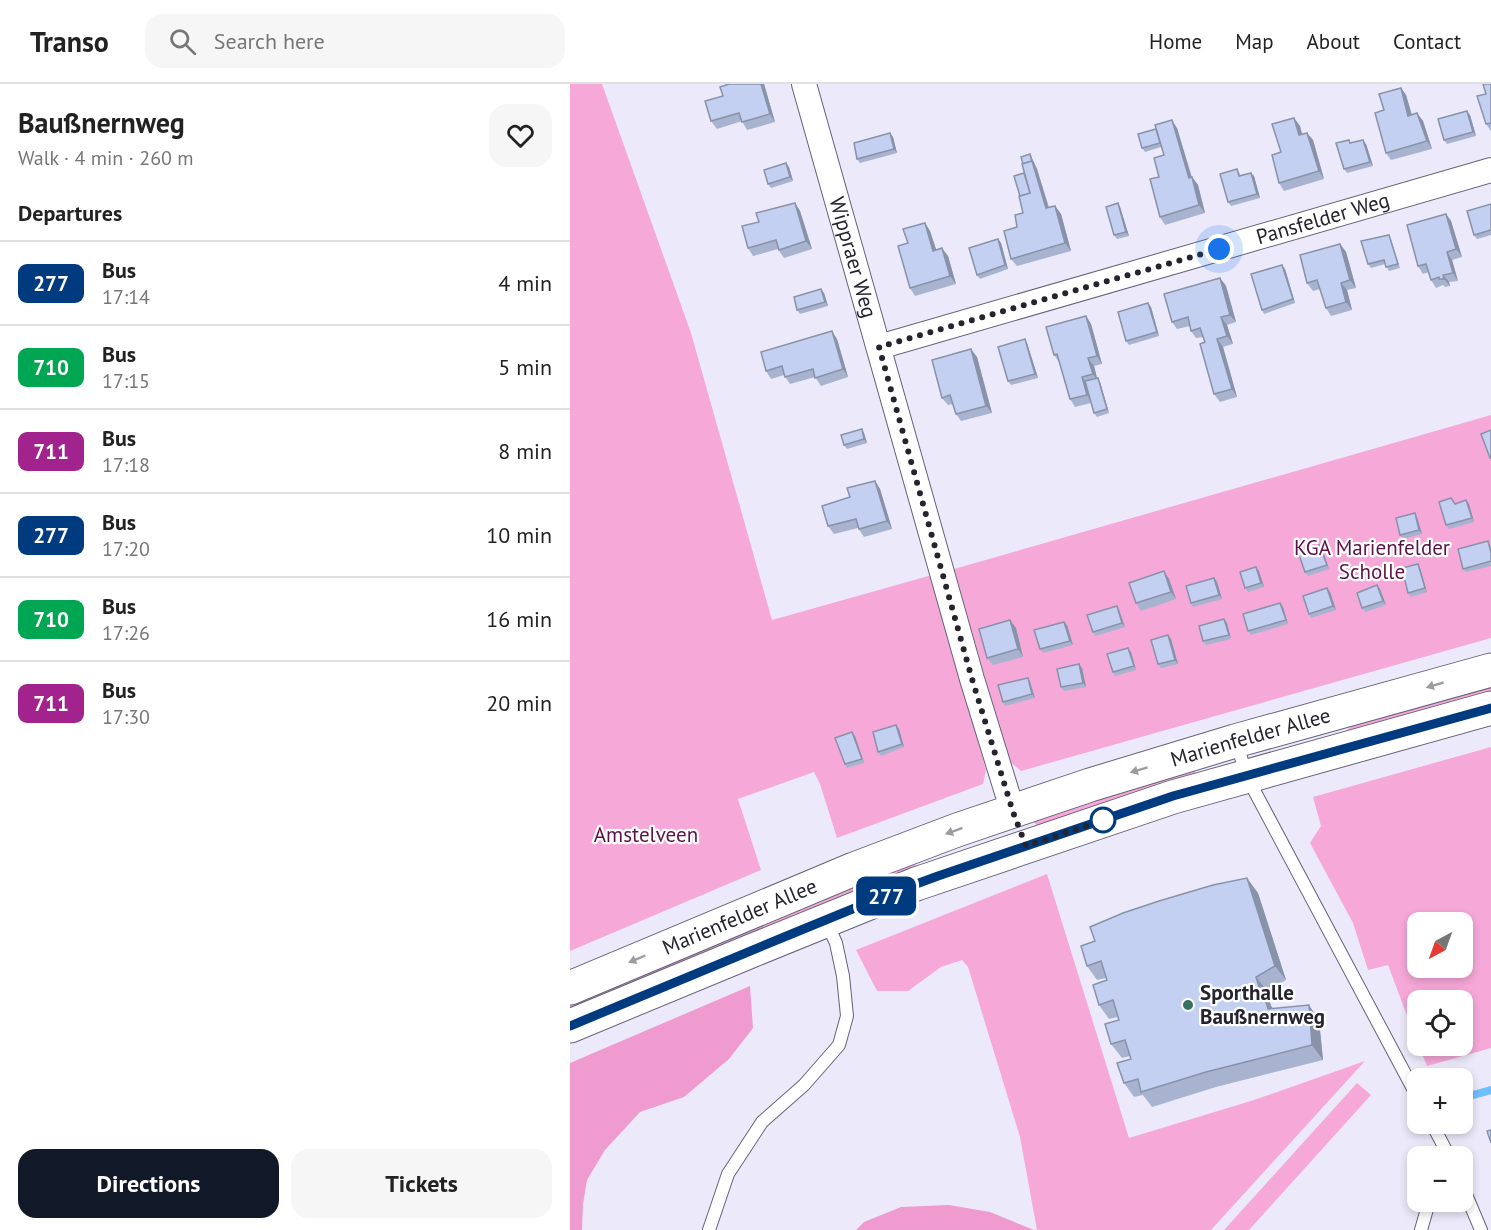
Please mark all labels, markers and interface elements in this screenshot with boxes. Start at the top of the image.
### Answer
search box [145,14,565,68]
text: Transo [30,23,109,60]
icon: search [166,25,199,58]
text: Search here [214,27,325,55]
text: Home [1149,28,1202,55]
text: Map [1235,28,1274,55]
text: About [1307,28,1360,55]
text: Contact [1393,28,1461,55]
text: Baußnernweg [18,104,185,141]
button: heart [489,104,552,167]
text: Walk · 4 min · 260 m [18,145,194,171]
street label: Pansfelder Weg [1253,186,1393,250]
street label: Wippraer Weg [823,193,883,321]
text: Departures [18,199,122,227]
your location [1204,234,1234,264]
text: Bus [102,256,136,284]
text: 4 min [498,269,552,297]
text: 277 [33,270,69,297]
text: 17:14 [102,284,150,310]
text: Bus [102,340,136,368]
text: 5 min [498,353,552,381]
text: 710 [33,354,69,381]
text: 17:15 [102,368,150,394]
text: Bus [102,424,136,452]
text: 8 min [498,437,552,465]
text: 711 [33,438,69,465]
text: 17:18 [102,452,150,478]
text: Bus [102,508,136,536]
text: 10 min [486,521,552,549]
text: 277 [33,522,69,549]
park label: KGA Marienfelder Scholle [1294,534,1450,585]
text: 17:20 [102,536,150,562]
text: Bus [102,592,136,620]
text: 16 min [486,605,552,633]
text: 710 [33,606,69,633]
text: 17:26 [102,620,150,646]
text: Bus [102,676,136,704]
one-way arrow [1426,681,1444,690]
text: 20 min [486,689,552,717]
text: 711 [33,690,69,717]
street label: Marienfelder Allee [1167,701,1333,773]
text: 17:30 [102,704,150,730]
one-way arrow [1130,766,1148,775]
unlabelled marker [1090,807,1116,833]
park label: Amstelveen [594,821,698,848]
one-way arrow [945,827,963,837]
street label: Marienfelder Allee [658,872,821,961]
line badge: 277 [852,876,920,916]
text: 277 [868,883,904,910]
north arrow [1407,912,1473,978]
map controls [1407,912,1473,1212]
one-way arrow [628,954,646,964]
place label: Sporthalle Baußnernweg [1200,979,1325,1030]
button: locate [1407,990,1473,1056]
marker: Sporthalle Baußnernweg [1181,998,1195,1012]
button: + [1407,1068,1473,1134]
button: − [1407,1146,1473,1212]
button: Directions [18,1149,279,1218]
button: Tickets [291,1149,552,1218]

